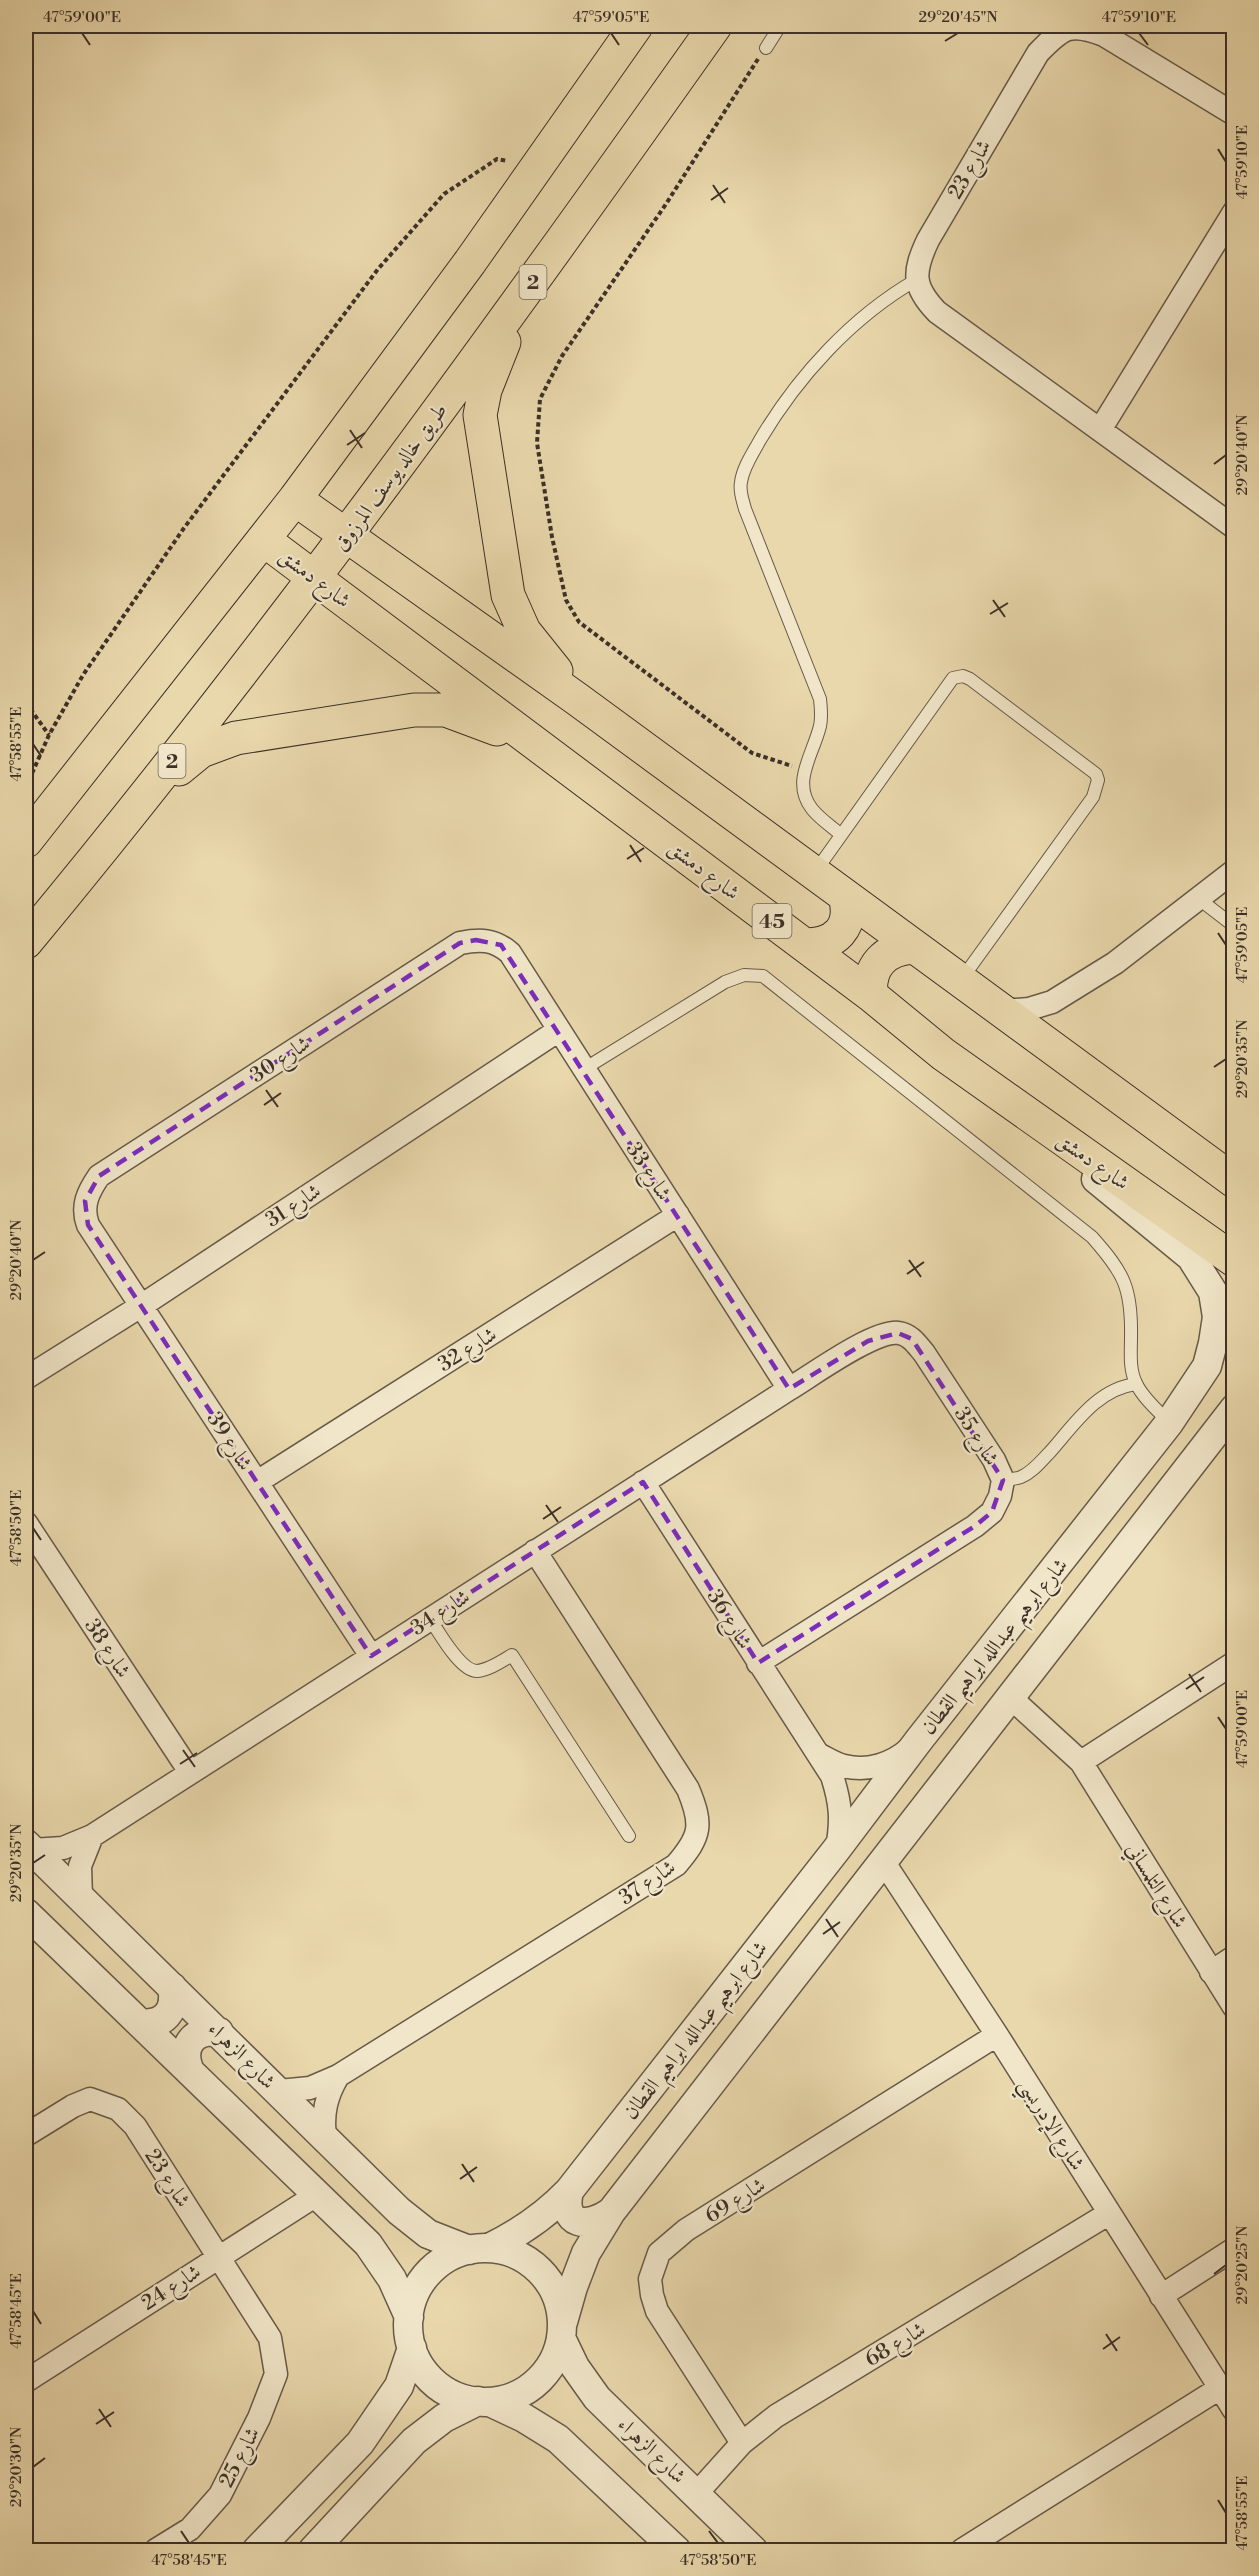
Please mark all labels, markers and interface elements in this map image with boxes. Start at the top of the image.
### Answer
text: 47°59'00"E [43,8,121,27]
text: 47°59'05"E [573,8,649,27]
text: 29°20'45"N [918,8,998,27]
text: 47°59'10"E [1102,8,1176,27]
text: 47°59'10"E [1233,125,1252,199]
street label: شارع 23 [943,135,1001,206]
road number: 2 [520,265,546,299]
street label: طريق خالد يوسف المرزوق [328,398,453,557]
text: 29°20'40"N [1233,415,1252,495]
street label: شارع دمشق [271,543,355,617]
text: 47°58'55"E [7,707,26,781]
road number: 2 [158,744,186,778]
street label: شارع دمشق [660,835,744,909]
road number: 45 [752,904,792,938]
text: 47°59'05"E [1233,907,1252,983]
text: 29°20'35"N [1233,1020,1252,1098]
street label: شارع 30 [246,1031,318,1092]
street label: شارع دمشق [1049,1127,1134,1200]
street label: شارع 33 [616,1138,676,1208]
street label: شارع 31 [261,1178,328,1237]
text: 29°20'40"N [7,1220,26,1300]
street label: شارع 32 [433,1322,504,1381]
street label: شارع 35 [945,1403,1004,1473]
street label: شارع 39 [197,1407,258,1478]
text: 47°58'50"E [7,1490,26,1566]
street label: شارع ابرهيم عبدالله ابراهيم القطان [916,1553,1079,1744]
street label: شارع 34 [406,1584,477,1645]
street label: شارع 36 [697,1585,757,1656]
street label: شارع 38 [75,1614,136,1685]
text: 47°59'00"E [1233,1690,1252,1768]
text: 29°20'35"N [7,1824,26,1902]
street label: شارع التلمساني [1116,1838,1193,1935]
street label: شارع 37 [614,1855,683,1914]
street label: شارع ابرهيم عبدالله ابراهيم القطان [618,1936,779,2129]
street label: شارع الزهراء [199,2016,281,2098]
street label: شارع الإدريسي [1007,2073,1090,2179]
street label: شارع 23 [135,2144,196,2215]
street label: شارع 69 [701,2172,773,2233]
text: 29°20'25"N [1233,2226,1252,2304]
street label: شارع 24 [137,2259,208,2320]
text: 47°58'45"E [7,2273,26,2349]
street label: شارع 68 [860,2317,933,2377]
street label: شارع الزهراء [609,2412,691,2493]
street label: شارع 25 [214,2423,270,2494]
text: 29°20'30"N [7,2427,26,2507]
text: 47°58'55"E [1233,2476,1252,2550]
text: 47°58'45"E [151,2551,227,2570]
text: 47°58'50"E [680,2551,756,2570]

